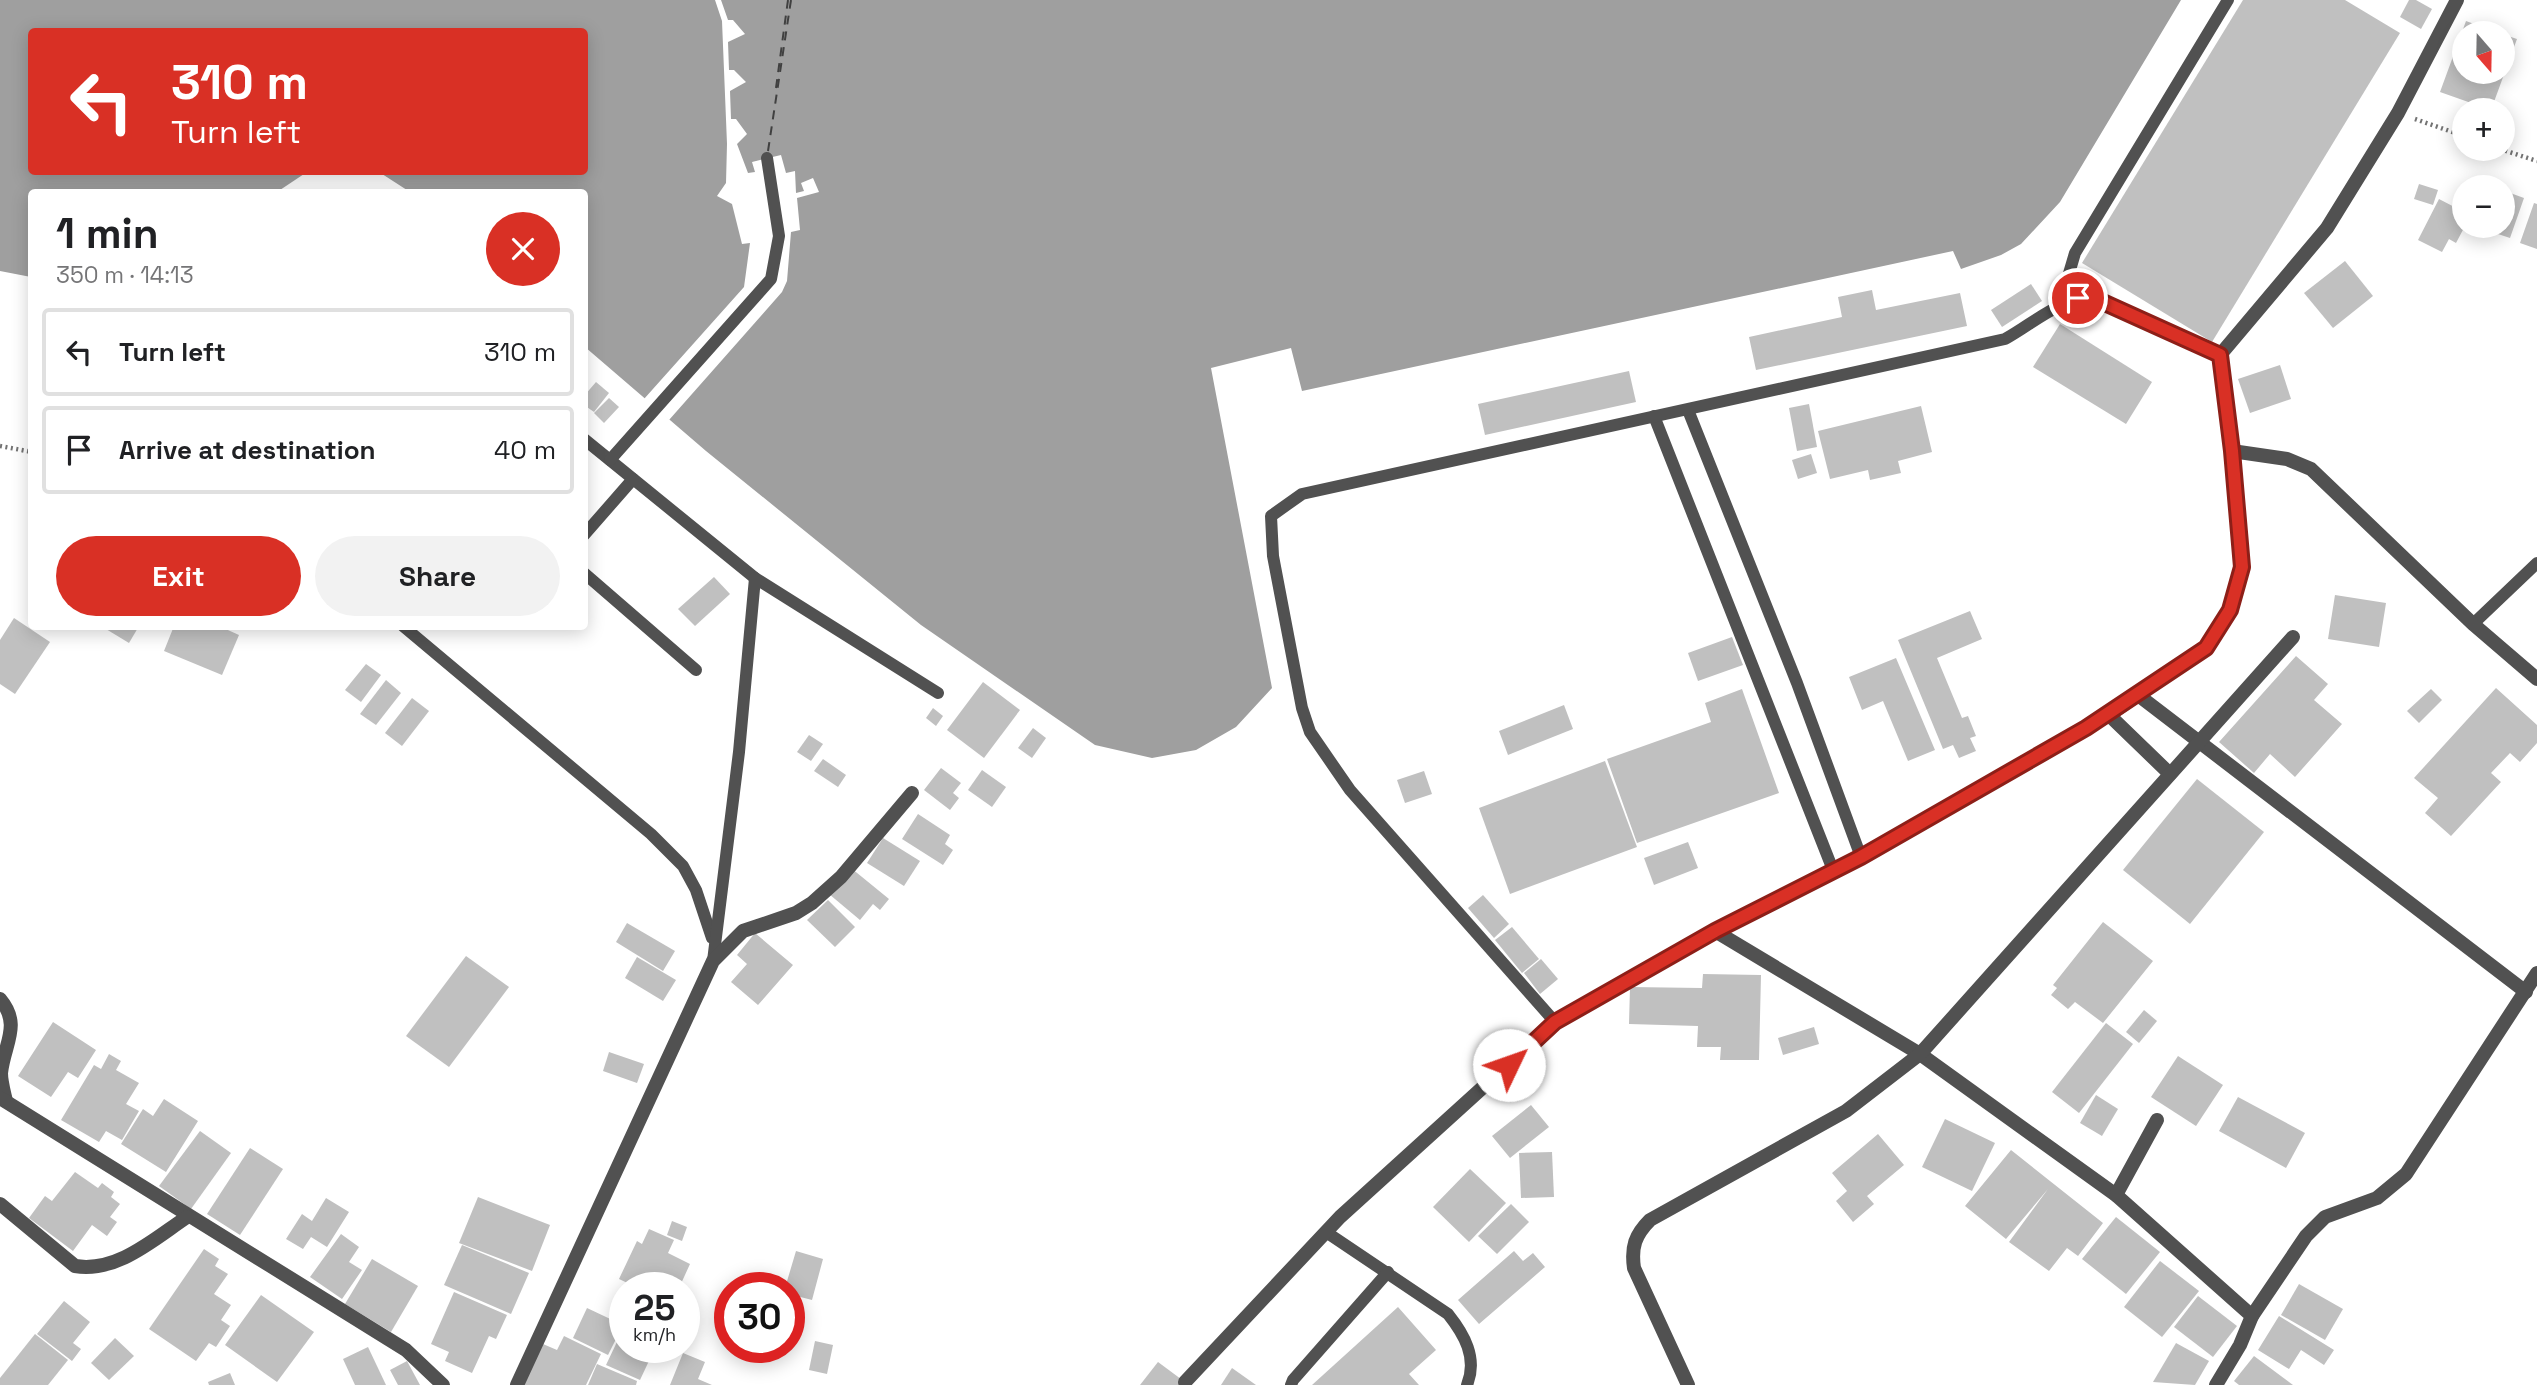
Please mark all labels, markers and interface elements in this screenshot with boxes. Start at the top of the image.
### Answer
north arrow [2452,21,2515,84]
map controls [2452,21,2515,238]
text: 310 m [171,51,308,113]
icon: left [56,56,147,147]
button: + [2452,98,2515,161]
text: Turn left [171,112,301,152]
button: − [2452,175,2515,238]
text: 1 min [56,207,159,260]
button: close [486,212,560,286]
text: 350 m · 14:13 [56,260,194,290]
pin [2048,268,2108,328]
icon: arrive [2059,279,2097,317]
icon: left [60,333,98,371]
text: Turn left [119,335,226,369]
text: 310 m [484,335,556,369]
icon: arrive [60,431,98,469]
text: Arrive at destination [119,433,376,467]
text: 40 m [494,433,556,467]
button: Exit [56,536,301,616]
button: Share [315,536,560,616]
position arrow [1472,1028,1546,1102]
speed limit sign: 30 [714,1272,805,1363]
text: 25 [634,1286,675,1330]
text: km/h [633,1323,676,1346]

